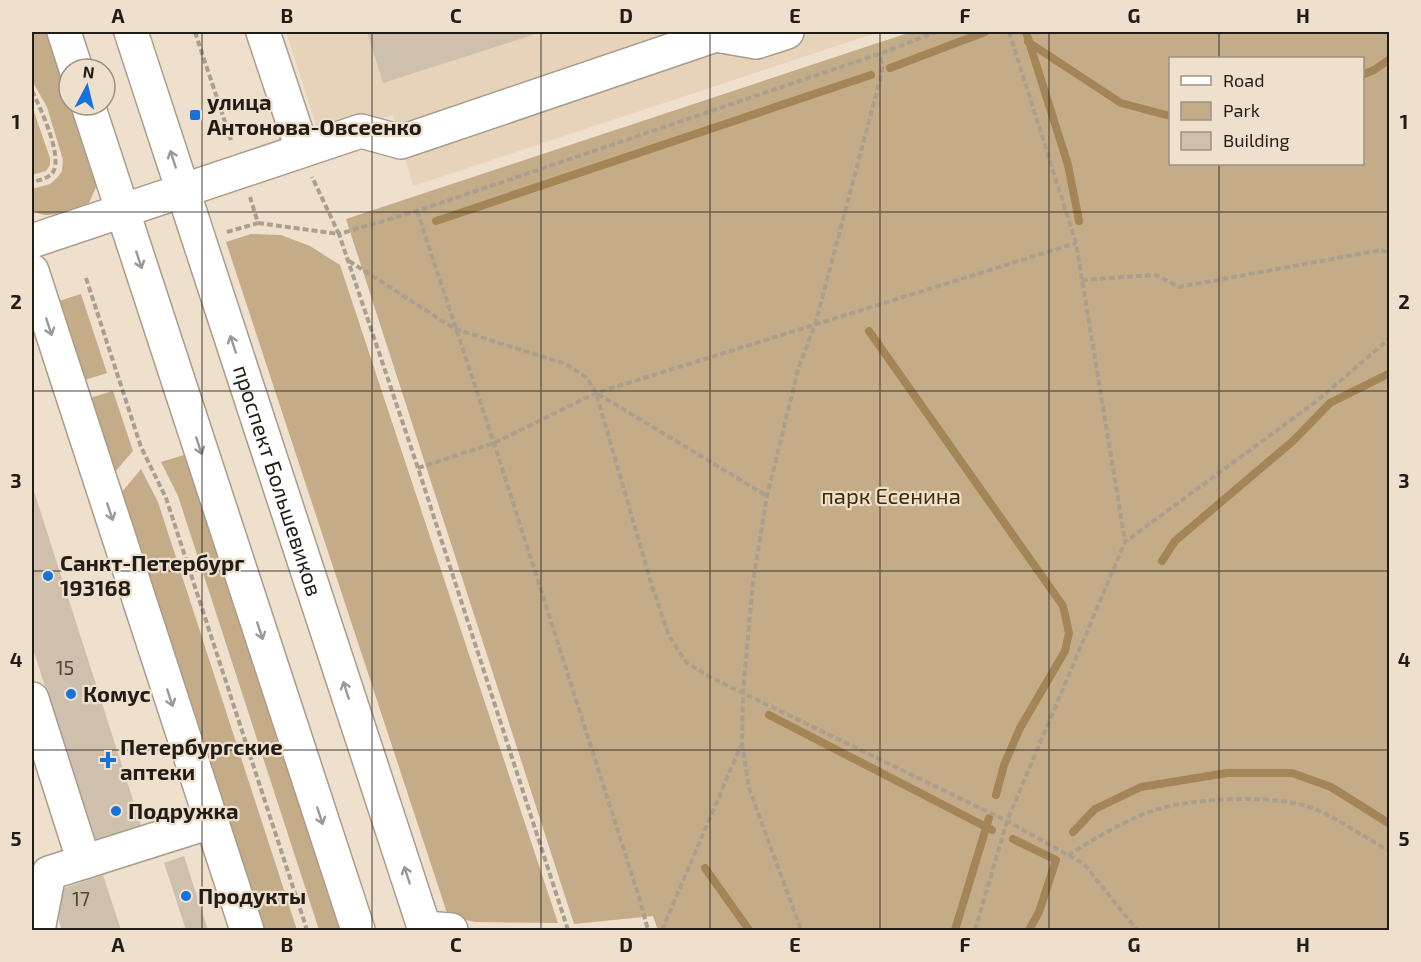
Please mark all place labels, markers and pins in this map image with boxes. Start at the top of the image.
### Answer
place label: улица Антонова-Овсеенко [207,88,422,139]
marker: улица Антонова-Овсеенко [188,108,202,122]
place label: Санкт-Петербург 193168 [60,549,245,600]
marker: Санкт-Петербург 193168 [41,569,55,583]
place label: Комус [83,680,151,706]
marker: Комус [64,687,78,701]
place label: Петербургские аптеки [120,733,283,784]
marker: Петербургские аптеки [101,753,115,767]
place label: Подружка [128,797,239,823]
marker: Подружка [109,804,123,818]
place label: Продукты [198,882,306,908]
marker: Продукты [179,889,193,903]

